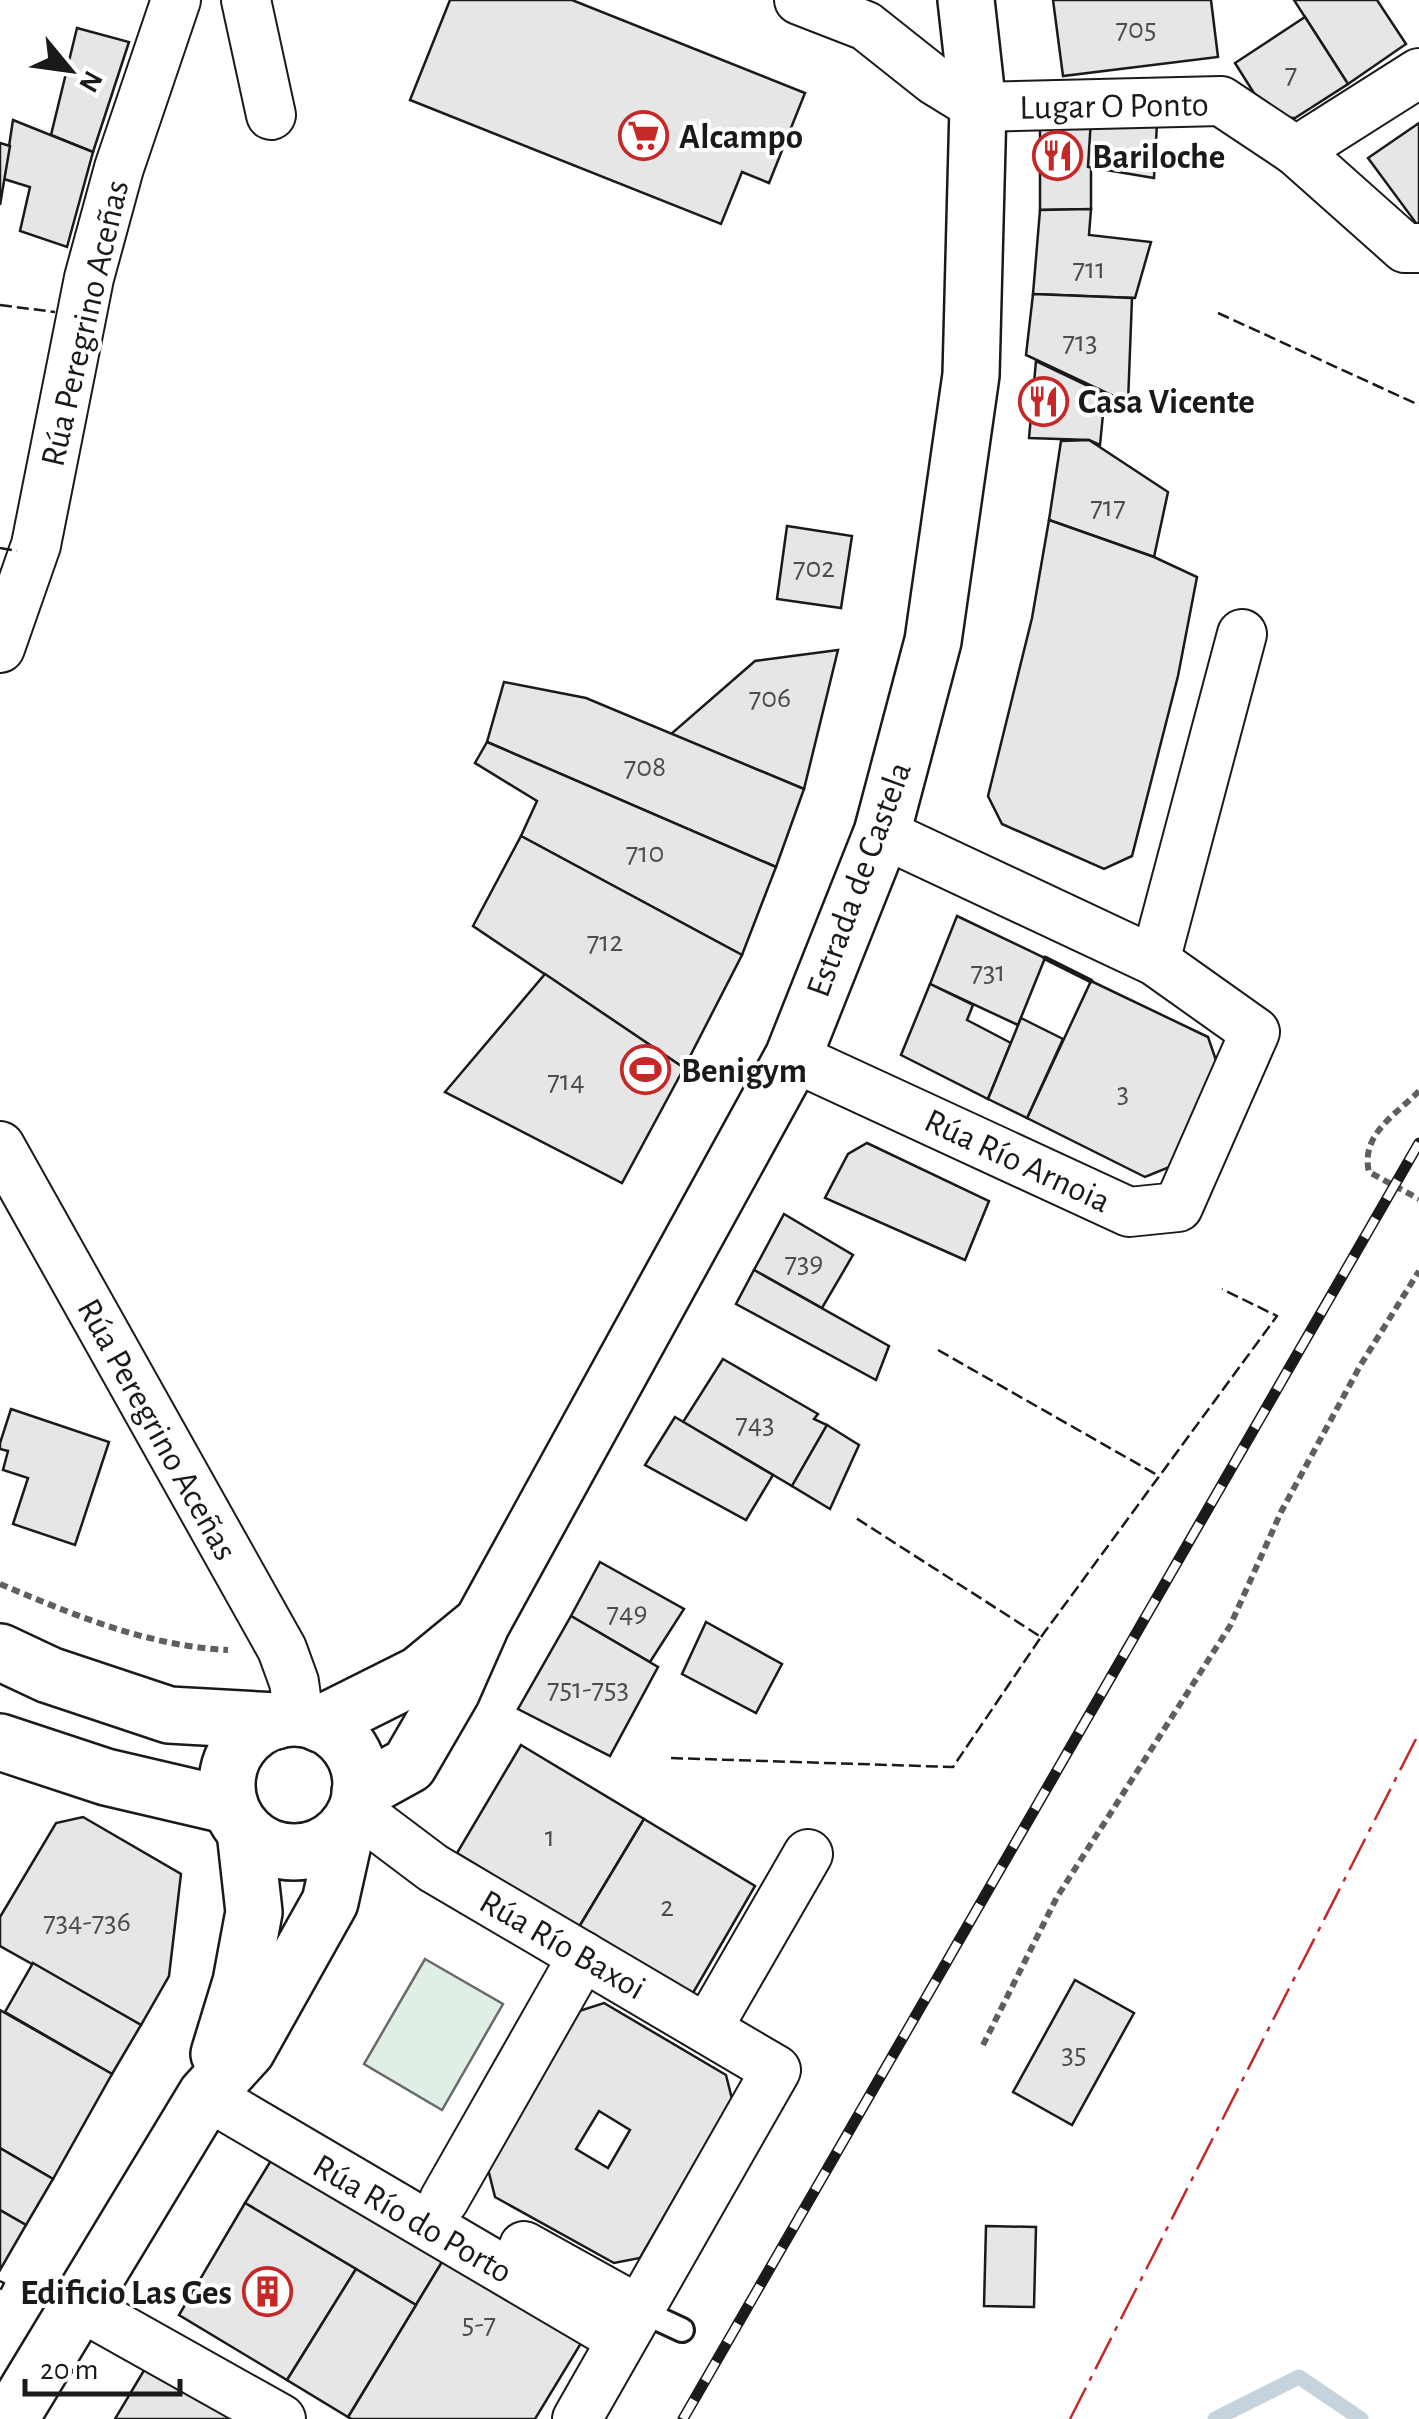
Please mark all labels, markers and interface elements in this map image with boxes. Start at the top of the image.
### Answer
house number: 705 [1116,14,1156,44]
north arrow [20,20,120,120]
house number: 7 [1285,59,1297,89]
text: N [73,66,107,96]
street label: Lugar O Ponto [1019,87,1209,126]
supermarket icon: Alcampo [618,110,670,162]
place label: Alcampo [679,120,803,155]
restaurant icon: Bariloche [1031,130,1083,182]
place label: Bariloche [1092,140,1225,175]
street label: Rúa Peregrino Aceñas [35,177,135,470]
house number: 711 [1072,254,1106,284]
house number: 713 [1062,327,1098,357]
restaurant icon: Casa Vicente [1017,375,1069,427]
place label: Casa Vicente [1078,385,1255,420]
house number: 717 [1090,492,1126,522]
house number: 702 [793,553,835,583]
house number: 706 [749,683,791,713]
house number: 708 [624,752,666,782]
street label: Estrada de Castela [801,757,918,1002]
house number: 710 [626,838,664,868]
house number: 712 [587,927,623,957]
house number: 731 [970,957,1006,987]
sports icon: Benigym [620,1044,672,1096]
place label: Benigym [681,1054,807,1089]
house number: 714 [547,1066,585,1096]
house number: 3 [1117,1078,1129,1108]
street label: Rúa Río Arnoia [919,1103,1116,1220]
house number: 739 [785,1248,823,1278]
street label: Rúa Peregrino Aceñas [70,1293,243,1566]
house number: 743 [735,1409,775,1439]
house number: 749 [606,1598,648,1628]
house number: 751-753 [547,1674,629,1704]
house number: 1 [545,1822,555,1852]
street label: Rúa Río Baxoi [474,1884,651,2007]
house number: 2 [660,1892,674,1922]
house number: 734-736 [43,1907,131,1937]
house number: 35 [1062,2039,1086,2069]
street label: Rúa Río do Porto [307,2148,518,2290]
building icon: Edificio Las Ges [241,2266,293,2318]
place label: Edificio Las Ges [20,2276,232,2311]
house number: 5-7 [462,2309,496,2339]
scale bar [25,2334,180,2396]
text: 20 m [40,2355,98,2385]

